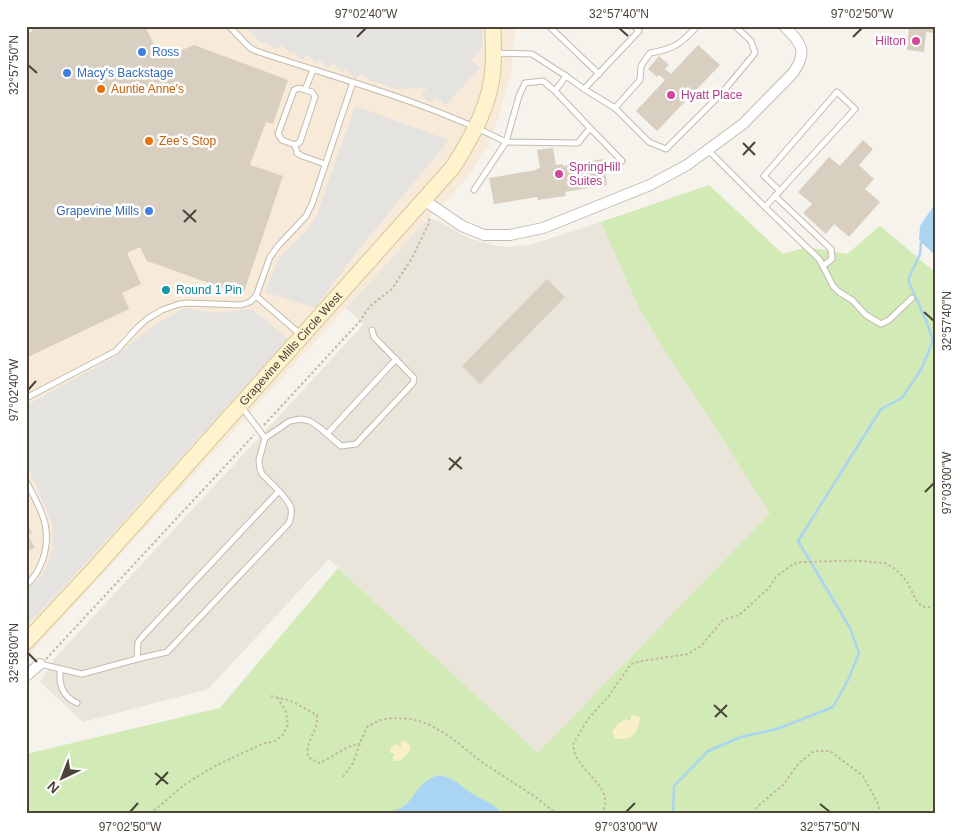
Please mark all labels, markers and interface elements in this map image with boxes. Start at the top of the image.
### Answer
text: 97°02'40"W [335,7,398,21]
text: 32°57'40"N [589,7,649,21]
text: 97°02'50"W [831,7,894,21]
place label: Hilton [875,34,906,48]
text: 32°57'50"N [7,35,21,95]
marker: Hilton [910,35,922,47]
place label: Ross [152,45,179,59]
marker: Ross [136,46,148,58]
place label: Macy's Backstage [77,66,174,80]
marker: Macy's Backstage [61,67,73,79]
place label: Auntie Anne's [111,82,184,96]
marker: Auntie Anne's [95,83,107,95]
place label: Hyatt Place [681,88,743,102]
marker: Hyatt Place [665,89,677,101]
place label: Zee’s Stop [159,134,216,148]
marker: Zee’s Stop [143,135,155,147]
place label: SpringHill Suites [569,160,620,188]
marker: SpringHill Suites [553,168,565,180]
place label: Grapevine Mills [56,204,139,218]
marker: Grapevine Mills [143,205,155,217]
place label: Round 1 Pin [176,283,242,297]
marker: Round 1 Pin [160,284,172,296]
street label: Grapevine Mills Circle West [236,289,345,408]
text: 32°57'40"N [940,291,954,351]
text: 97°02'40"W [7,358,21,421]
text: 97°03'00"W [940,451,954,514]
text: 32°58'00"N [7,623,21,683]
north arrow [38,752,88,802]
text: N [44,778,62,797]
text: 97°02'50"W [99,820,162,834]
text: 97°03'00"W [595,820,658,834]
text: 32°57'50"N [800,820,860,834]

